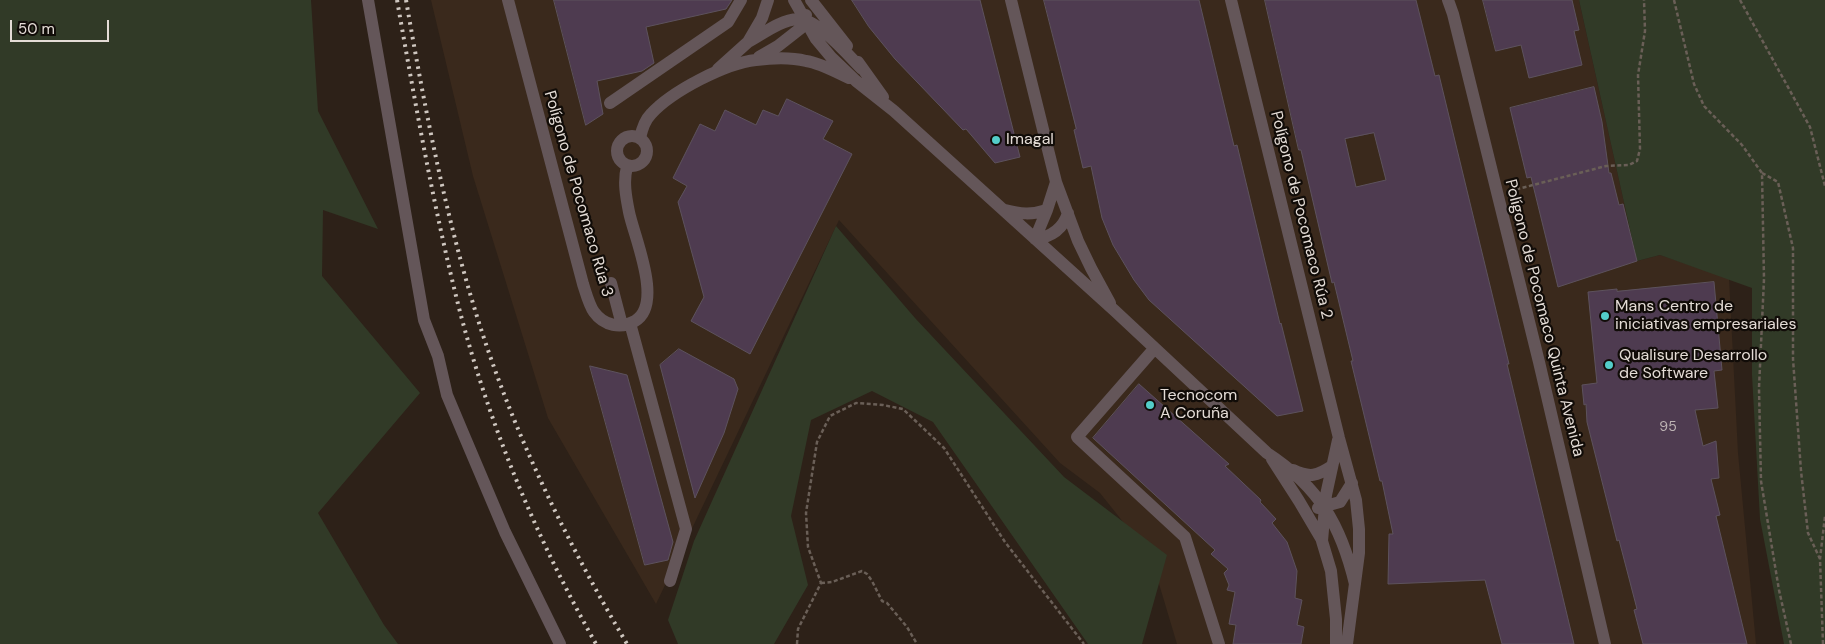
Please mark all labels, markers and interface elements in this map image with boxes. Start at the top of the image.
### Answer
scale bar [12,10,111,42]
text: 50 m [18,19,55,39]
street label: Polígono de Pocomaco Rúa 3 [539,89,617,299]
street label: Polígono de Pocomaco Rúa 2 [1266,109,1336,321]
place label: Imagal [1006,130,1054,150]
marker: Imagal [990,134,1002,146]
street label: Polígono de Pocomaco Quinta Avenida [1500,177,1588,459]
place label: Mans Centro de iniciativas empresariales [1615,297,1796,335]
marker: Mans Centro de iniciativas empresariales [1599,310,1611,322]
place label: Qualisure Desarrollo de Software [1619,346,1767,384]
marker: Qualisure Desarrollo de Software [1603,359,1615,371]
place label: Tecnocom A Coruña [1160,386,1237,424]
marker: Tecnocom A Coruña [1144,399,1156,411]
house number: 95 [1659,419,1677,435]

